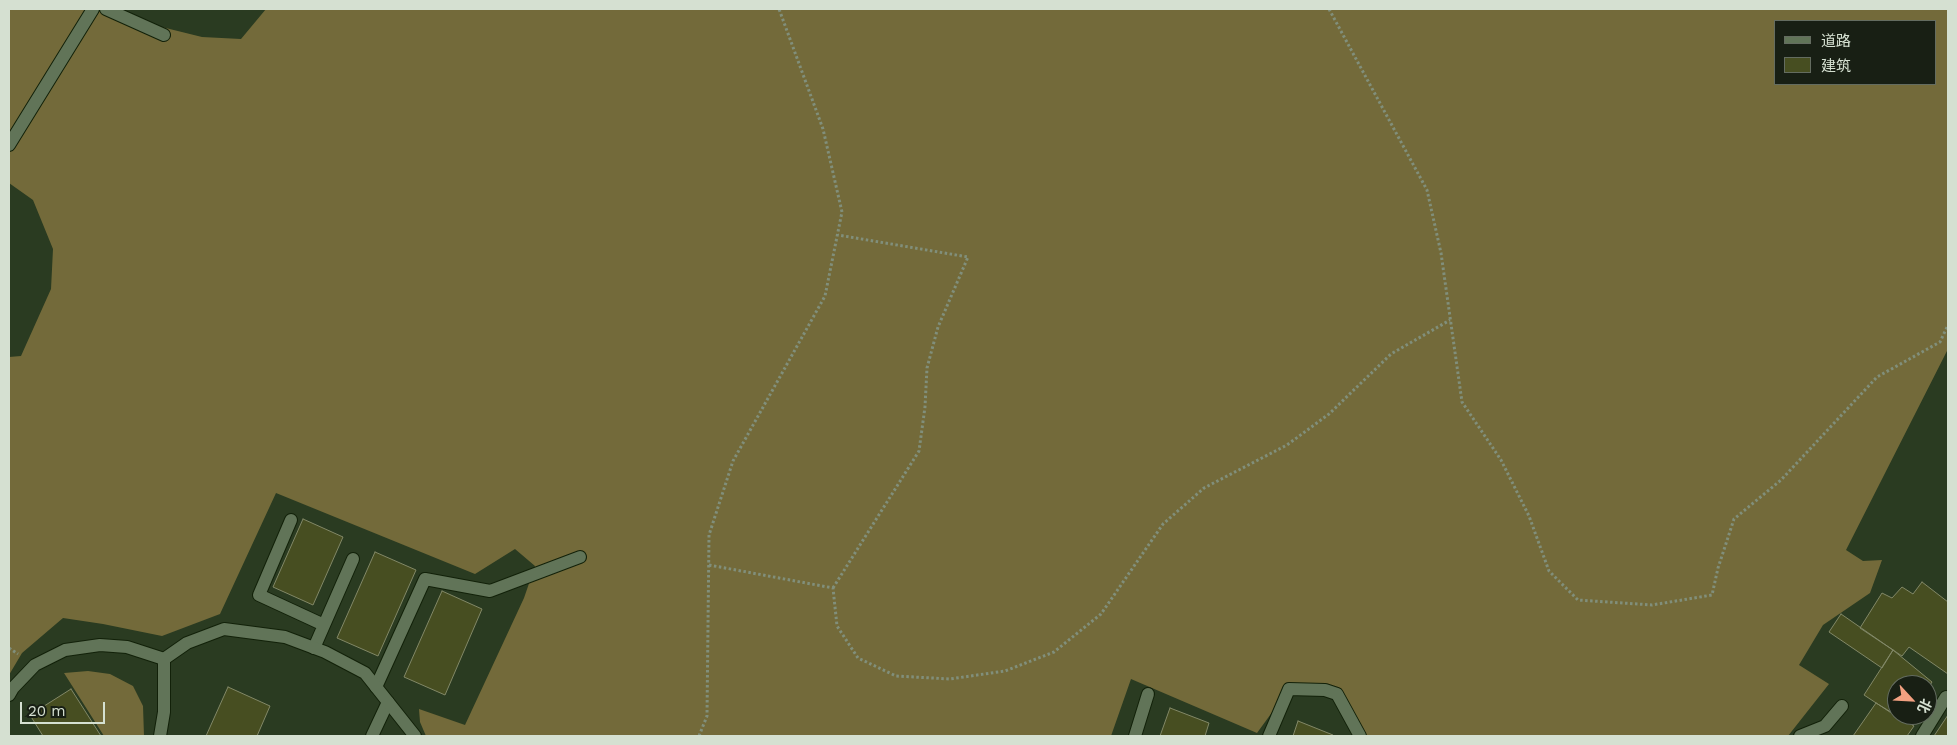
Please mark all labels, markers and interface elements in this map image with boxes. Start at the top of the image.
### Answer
legend [1774,20,1937,85]
text: 道路 [1821,32,1851,50]
text: 建筑 [1821,57,1851,75]
north arrow [1887,675,1937,725]
scale bar [22,692,108,724]
text: 北 [1914,696,1935,716]
text: 20 m [28,702,66,720]

